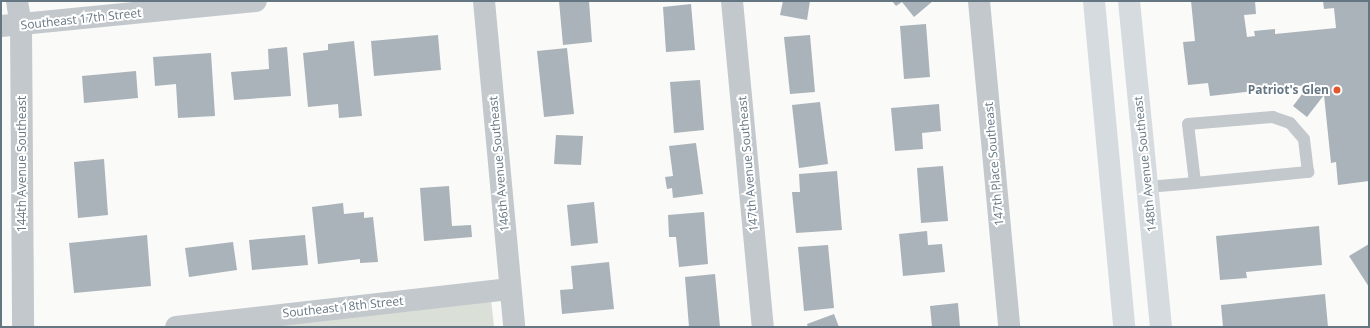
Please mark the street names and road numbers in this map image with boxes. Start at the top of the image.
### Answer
street label: Southeast 17th Street [20,5,142,33]
street label: 146th Avenue Southeast [486,95,512,233]
street label: 147th Avenue Southeast [735,95,761,233]
street label: 148th Avenue Southeast [1131,95,1159,233]
street label: 144th Avenue Southeast [15,96,29,232]
street label: 147th Place Southeast [981,102,1007,226]
street label: Southeast 18th Street [282,293,404,321]

